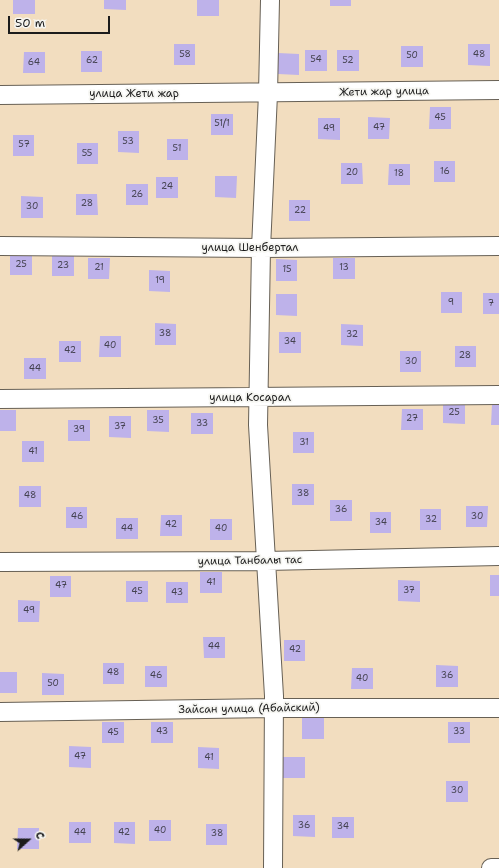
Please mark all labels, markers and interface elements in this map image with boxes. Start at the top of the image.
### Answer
scale bar [10,8,112,34]
text: 50 m [15,15,45,31]
house number: 58 [179,50,191,60]
house number: 48 [473,50,485,60]
house number: 50 [406,51,418,61]
house number: 54 [310,55,322,65]
house number: 62 [86,56,98,66]
house number: 52 [342,56,354,66]
house number: 64 [28,58,40,68]
street label: Жети жар улица [339,85,429,99]
street label: улица Жети жар [89,87,179,101]
house number: 45 [434,113,446,123]
house number: 51/1 [214,119,230,129]
house number: 47 [373,123,385,133]
house number: 49 [323,124,335,134]
house number: 53 [122,137,134,147]
house number: 57 [18,140,30,150]
house number: 51 [173,144,181,154]
house number: 55 [82,149,92,159]
house number: 16 [440,167,450,177]
house number: 20 [346,168,358,178]
house number: 18 [394,169,404,179]
house number: 24 [161,182,173,192]
house number: 26 [131,190,143,200]
house number: 28 [81,199,93,209]
house number: 30 [26,202,38,212]
house number: 22 [294,206,306,216]
street label: улица Шенбертал [202,241,298,255]
house number: 25 [15,260,27,270]
house number: 23 [57,261,69,271]
house number: 21 [94,263,104,273]
house number: 13 [339,263,349,273]
house number: 15 [282,265,292,275]
house number: 19 [155,276,165,286]
house number: 9 [448,298,454,308]
house number: 7 [488,299,494,309]
house number: 38 [159,329,171,339]
house number: 32 [346,330,358,340]
house number: 34 [284,337,296,347]
house number: 40 [104,341,116,351]
house number: 42 [64,346,76,356]
house number: 28 [459,351,471,361]
house number: 30 [405,357,417,367]
house number: 44 [29,364,41,374]
street label: улица Косарал [209,391,291,405]
house number: 25 [448,408,460,418]
house number: 27 [406,414,418,424]
house number: 35 [152,416,164,426]
house number: 33 [196,419,208,429]
house number: 37 [114,422,126,432]
house number: 39 [73,425,85,435]
house number: 31 [299,438,309,448]
house number: 41 [28,447,38,457]
house number: 38 [297,489,309,499]
house number: 48 [24,491,36,501]
house number: 36 [335,505,347,515]
house number: 46 [71,512,83,522]
house number: 30 [471,512,483,522]
house number: 32 [425,515,437,525]
house number: 34 [375,518,387,528]
house number: 42 [165,520,177,530]
house number: 44 [121,524,133,534]
house number: 40 [215,524,227,534]
street label: улица Танбалы тас [198,553,302,569]
house number: 41 [206,578,216,588]
house number: 47 [55,581,67,591]
house number: 37 [403,586,415,596]
house number: 45 [131,587,143,597]
house number: 43 [171,588,183,598]
house number: 49 [23,606,35,616]
house number: 44 [208,642,220,652]
house number: 42 [289,645,301,655]
house number: 48 [107,668,119,678]
house number: 46 [150,671,162,681]
house number: 36 [441,671,453,681]
house number: 40 [356,674,368,684]
house number: 50 [47,679,59,689]
street label: Зайсан улица (Абайский) [178,701,320,717]
house number: 43 [156,727,168,737]
house number: 33 [453,727,465,737]
house number: 45 [107,728,119,738]
house number: 47 [74,752,86,762]
house number: 41 [204,753,214,763]
house number: 30 [451,786,463,796]
north arrow [8,820,48,860]
house number: 36 [298,821,310,831]
house number: 34 [337,822,349,832]
house number: 40 [154,826,166,836]
house number: 44 [74,828,86,838]
house number: 42 [118,828,130,838]
house number: 38 [211,829,223,839]
text: С [31,830,48,841]

